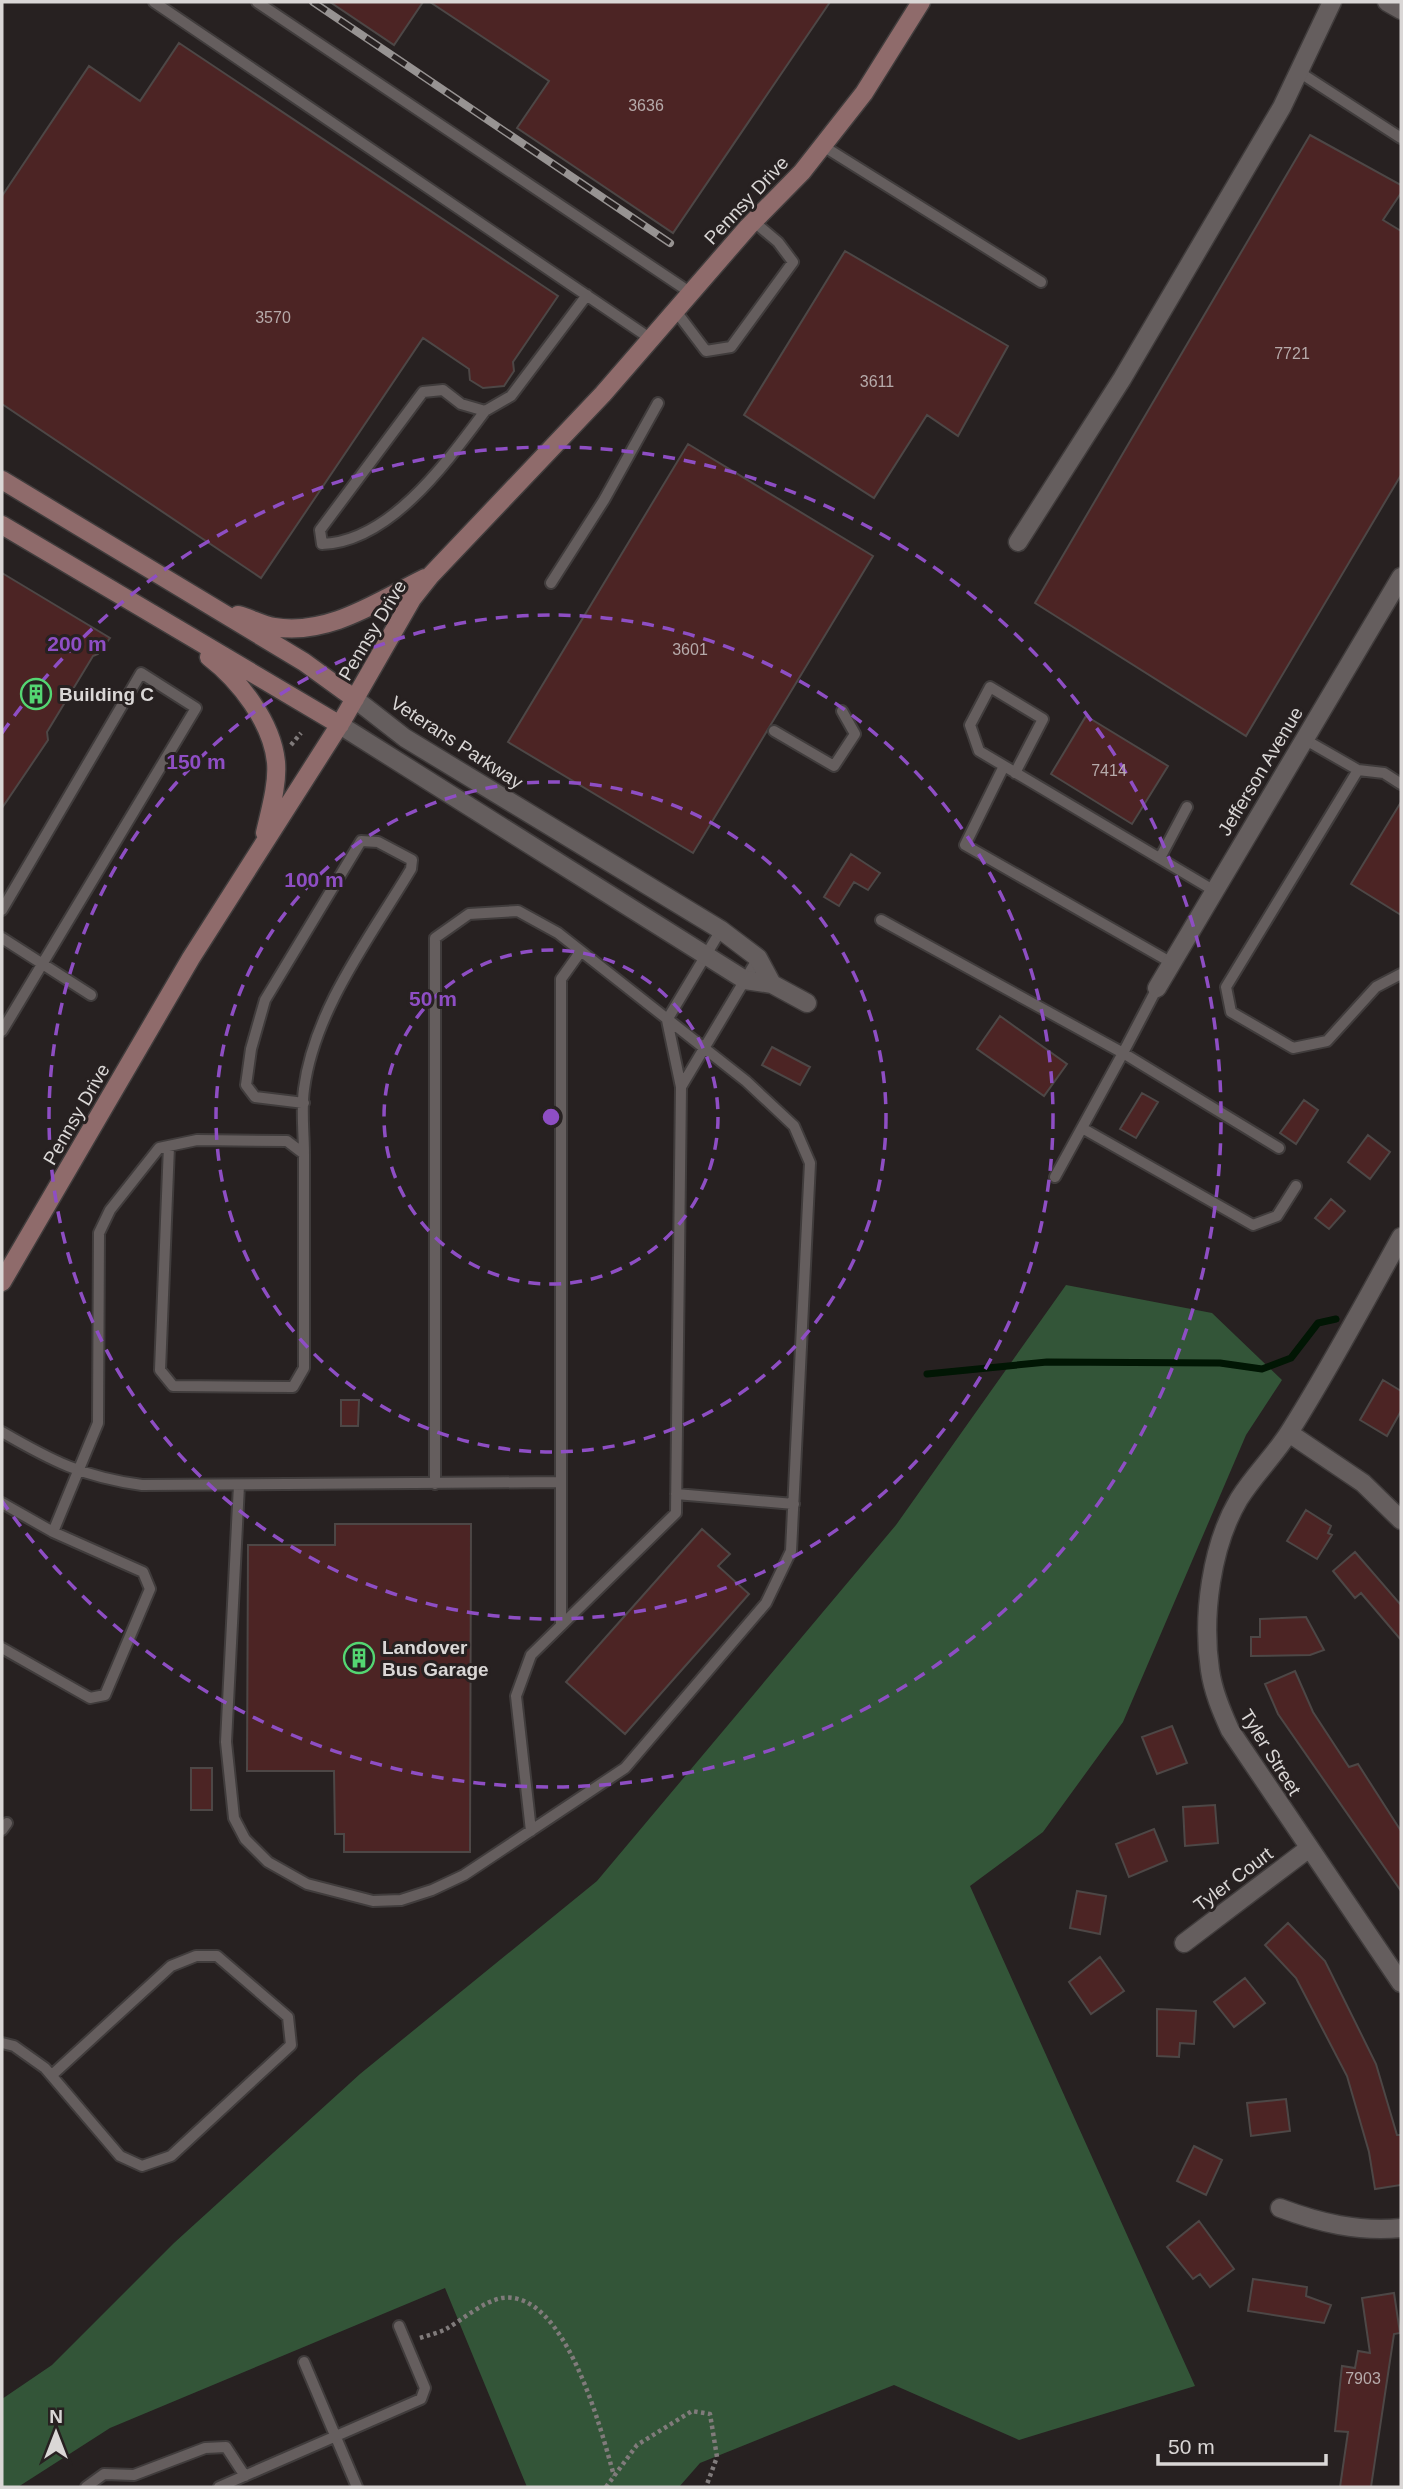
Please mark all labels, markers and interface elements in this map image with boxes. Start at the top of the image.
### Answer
house number: 3636 [628,97,664,114]
street label: Pennsy Drive [700,152,793,249]
house number: 3570 [255,309,291,326]
house number: 7721 [1274,345,1310,362]
house number: 3611 [860,373,894,390]
street label: Pennsy Drive [334,576,411,684]
text: 200 m [47,632,107,655]
house number: 3601 [672,641,708,658]
building icon: Building C [19,677,53,711]
place label: Building C [59,684,154,705]
street label: Veterans Parkway [387,692,527,793]
street label: Jefferson Avenue [1214,703,1307,839]
text: 150 m [166,750,226,773]
house number: 7414 [1091,762,1127,779]
text: 100 m [284,868,344,891]
text: 50 m [409,987,457,1010]
street label: Pennsy Drive [39,1060,114,1168]
centre of rings [539,1105,563,1129]
place label: Landover Bus Garage [382,1637,489,1680]
building icon: Landover Bus Garage [342,1641,376,1675]
street label: Tyler Street [1236,1706,1306,1800]
street label: Tyler Court [1190,1843,1277,1916]
house number: 7903 [1345,2370,1381,2387]
north arrow [21,2398,91,2468]
text: N [49,2406,63,2427]
scale bar [1158,2422,1326,2466]
text: 50 m [1168,2435,1215,2458]

